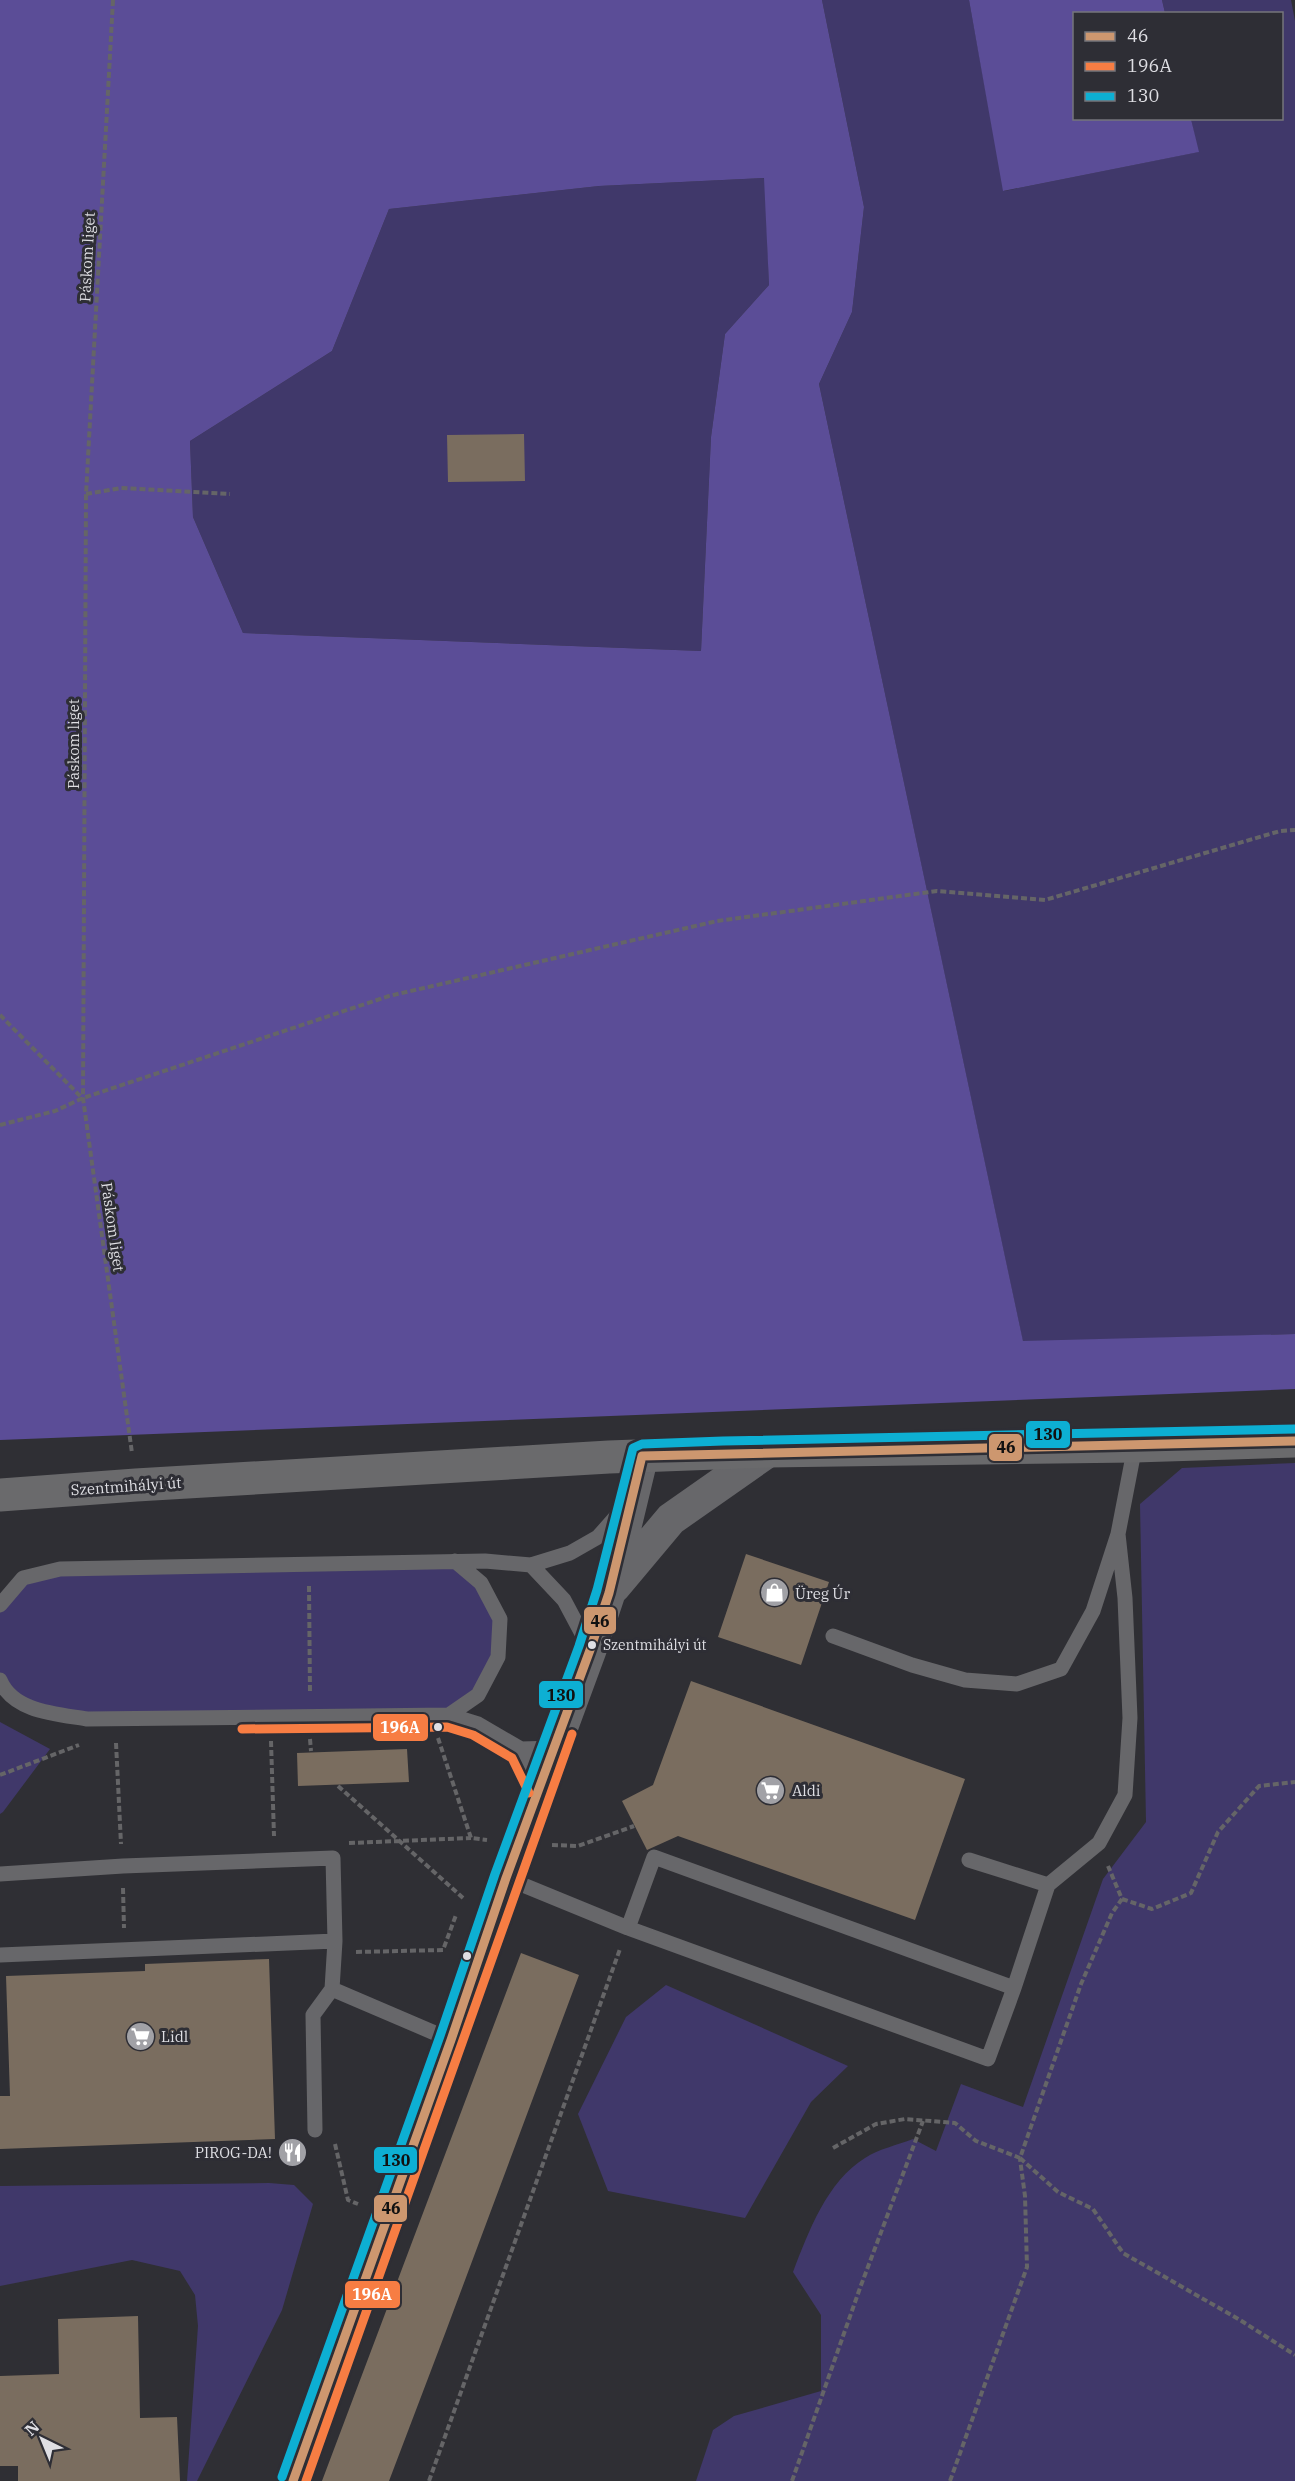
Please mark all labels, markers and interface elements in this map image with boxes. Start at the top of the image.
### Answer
legend [1073,12,1283,120]
text: 46 [1127,24,1149,47]
text: 196A [1127,54,1172,77]
text: 130 [1127,84,1159,107]
street label: Páskom liget [75,212,99,302]
street label: Páskom liget [64,699,83,789]
street label: Páskom liget [97,1181,129,1273]
line badge: 130 [1025,1420,1071,1449]
text: 130 [1034,1424,1063,1444]
line badge: 46 [988,1433,1023,1462]
text: 46 [996,1437,1016,1457]
street label: Szentmihályi út [70,1473,182,1499]
shop icon: Üreg Úr [758,1577,790,1609]
place label: Üreg Úr [795,1584,850,1603]
line badge: 46 [583,1606,617,1635]
text: 46 [590,1611,610,1631]
place label: Szentmihályi út [603,1636,707,1654]
marker: Szentmihályi út [586,1639,598,1651]
line badge: 130 [538,1680,584,1709]
text: 130 [547,1685,576,1705]
line badge: 196A [372,1713,429,1742]
text: 196A [380,1717,420,1737]
unlabelled marker [432,1721,444,1733]
supermarket icon: Aldi [755,1774,787,1806]
place label: Aldi [792,1781,821,1800]
unlabelled marker [461,1950,473,1962]
supermarket icon: Lidl [124,2020,156,2052]
place label: Lidl [161,2027,188,2046]
restaurant icon: PIROG-DA! [277,2136,309,2168]
place label: PIROG-DA! [195,2143,272,2162]
line badge: 130 [373,2146,418,2174]
text: 130 [382,2150,411,2170]
line badge: 46 [373,2194,408,2223]
text: 46 [381,2198,401,2218]
line badge: 196A [344,2280,401,2309]
text: 196A [352,2284,392,2304]
north arrow [12,2409,72,2469]
text: N [20,2416,43,2440]

